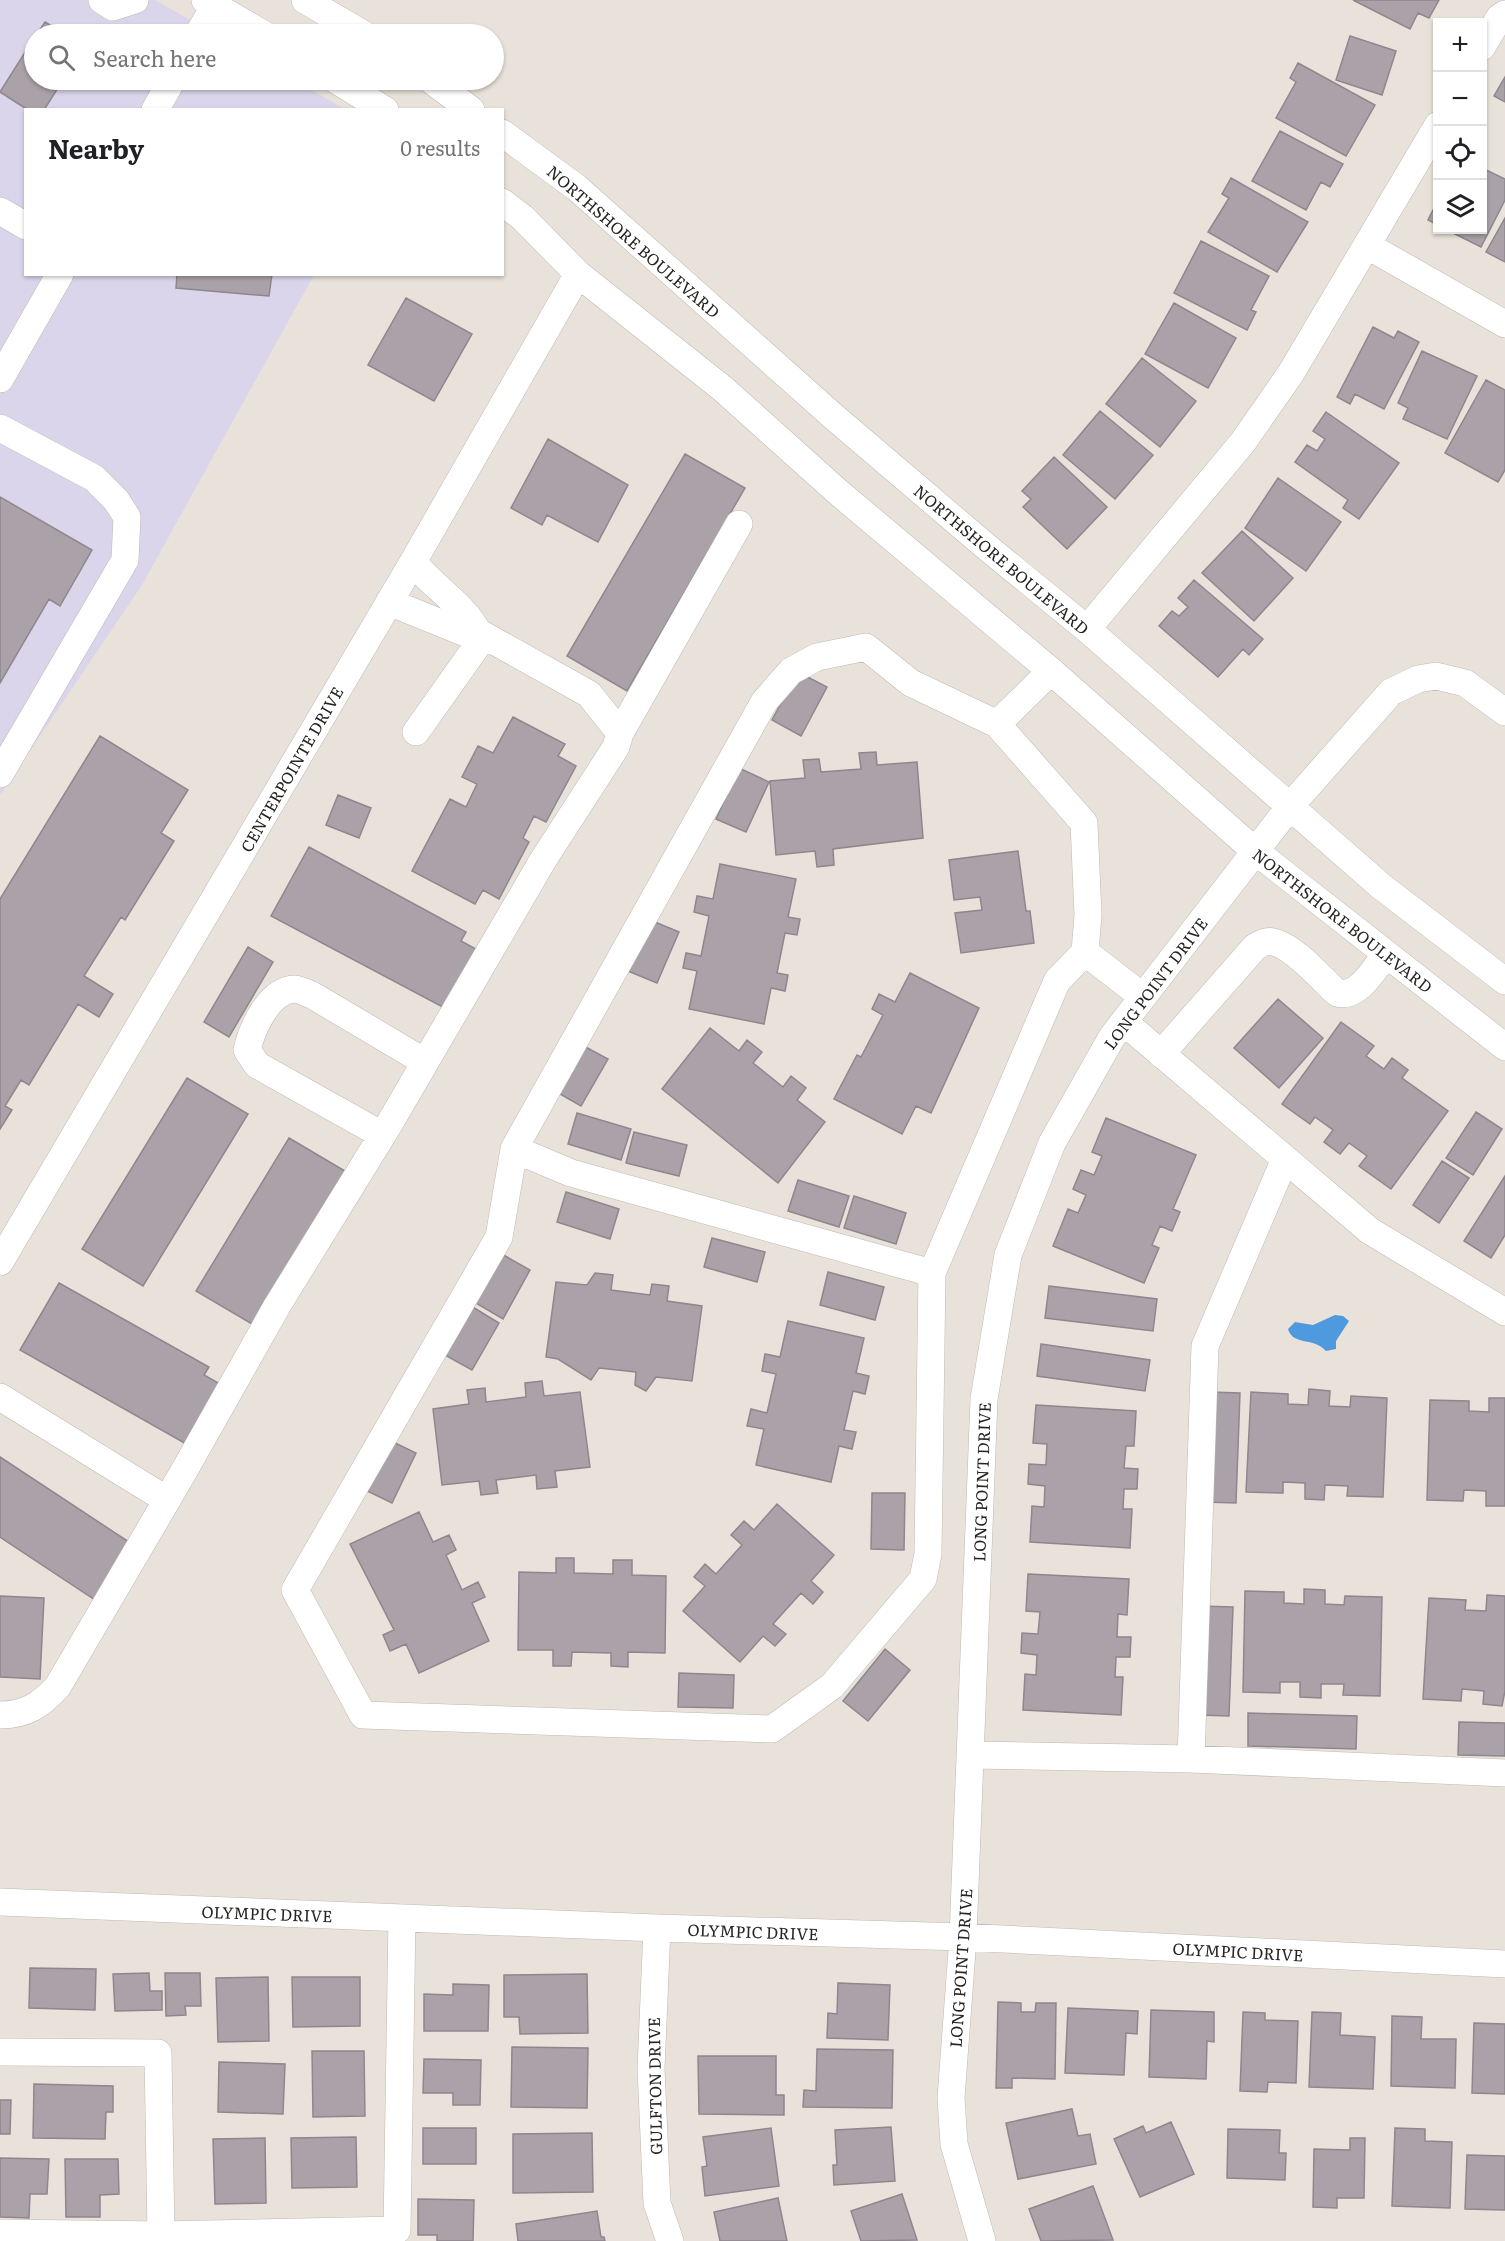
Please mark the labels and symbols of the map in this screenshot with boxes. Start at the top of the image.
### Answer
street label: NORTHSHORE BOULEVARD [542,159,726,323]
street label: NORTHSHORE BOULEVARD [909,478,1095,640]
street label: CENTERPOINTE DRIVE [234,682,348,856]
street label: NORTHSHORE BOULEVARD [1248,842,1438,998]
street label: LONG POINT DRIVE [1097,912,1213,1054]
street label: LONG POINT DRIVE [966,1402,996,1562]
street label: LONG POINT DRIVE [942,1888,978,2048]
street label: OLYMPIC DRIVE [201,1899,333,1927]
street label: OLYMPIC DRIVE [687,1917,819,1945]
street label: OLYMPIC DRIVE [1172,1936,1304,1966]
street label: GULFTON DRIVE [641,2017,667,2155]

